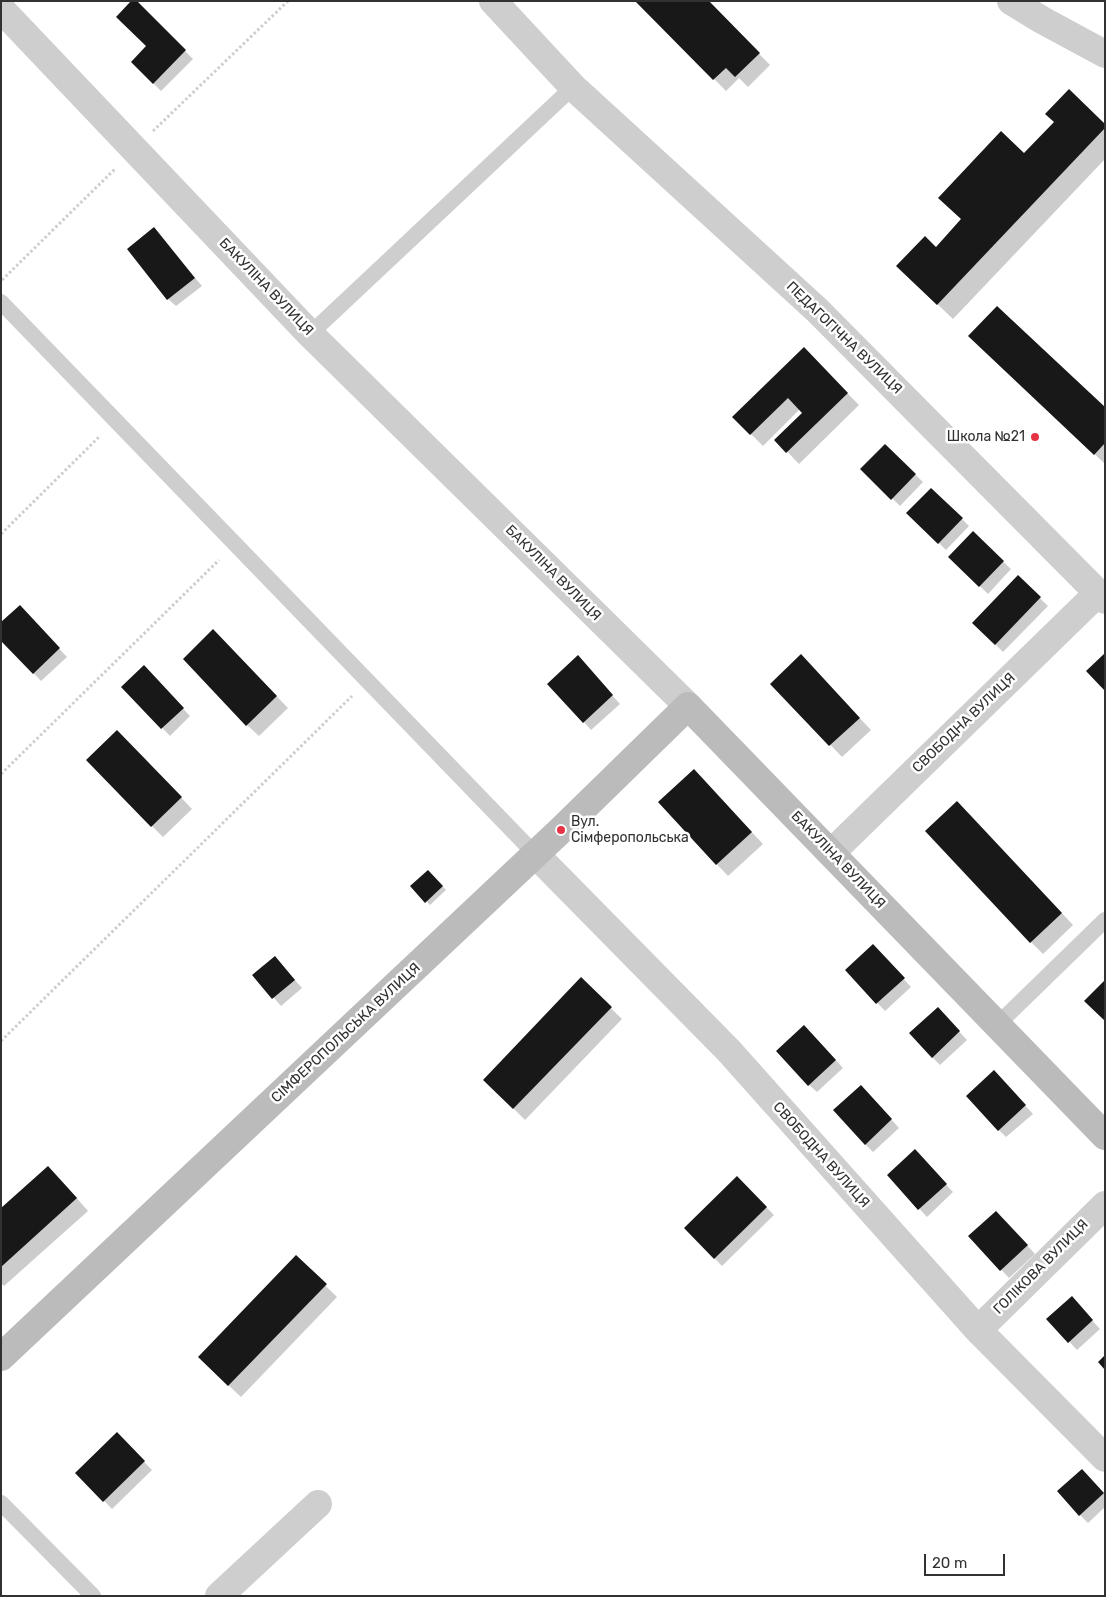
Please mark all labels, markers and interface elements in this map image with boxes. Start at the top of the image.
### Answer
street label: БАКУЛІНА ВУЛИЦЯ [215,235,317,339]
street label: ПЕДАГОГІЧНА ВУЛИЦЯ [783,278,905,398]
place label: Школа №21 [947,429,1025,445]
marker: Школа №21 [1029,431,1041,443]
street label: БАКУЛІНА ВУЛИЦЯ [502,522,604,624]
street label: СВОБОДНА ВУЛИЦЯ [909,670,1019,776]
street label: БАКУЛІНА ВУЛИЦЯ [787,808,889,912]
place label: Вул. Сімферопольська [571,814,689,846]
marker: Вул. Сімферопольська [555,824,567,836]
street label: СІМФЕРОПОЛЬСЬКА ВУЛИЦЯ [268,960,424,1106]
street label: СВОБОДНА ВУЛИЦЯ [769,1099,873,1211]
street label: ГОЛІКОВА ВУЛИЦЯ [990,1216,1092,1318]
scale bar [926,1544,1007,1576]
text: 20 m [932,1554,967,1572]

